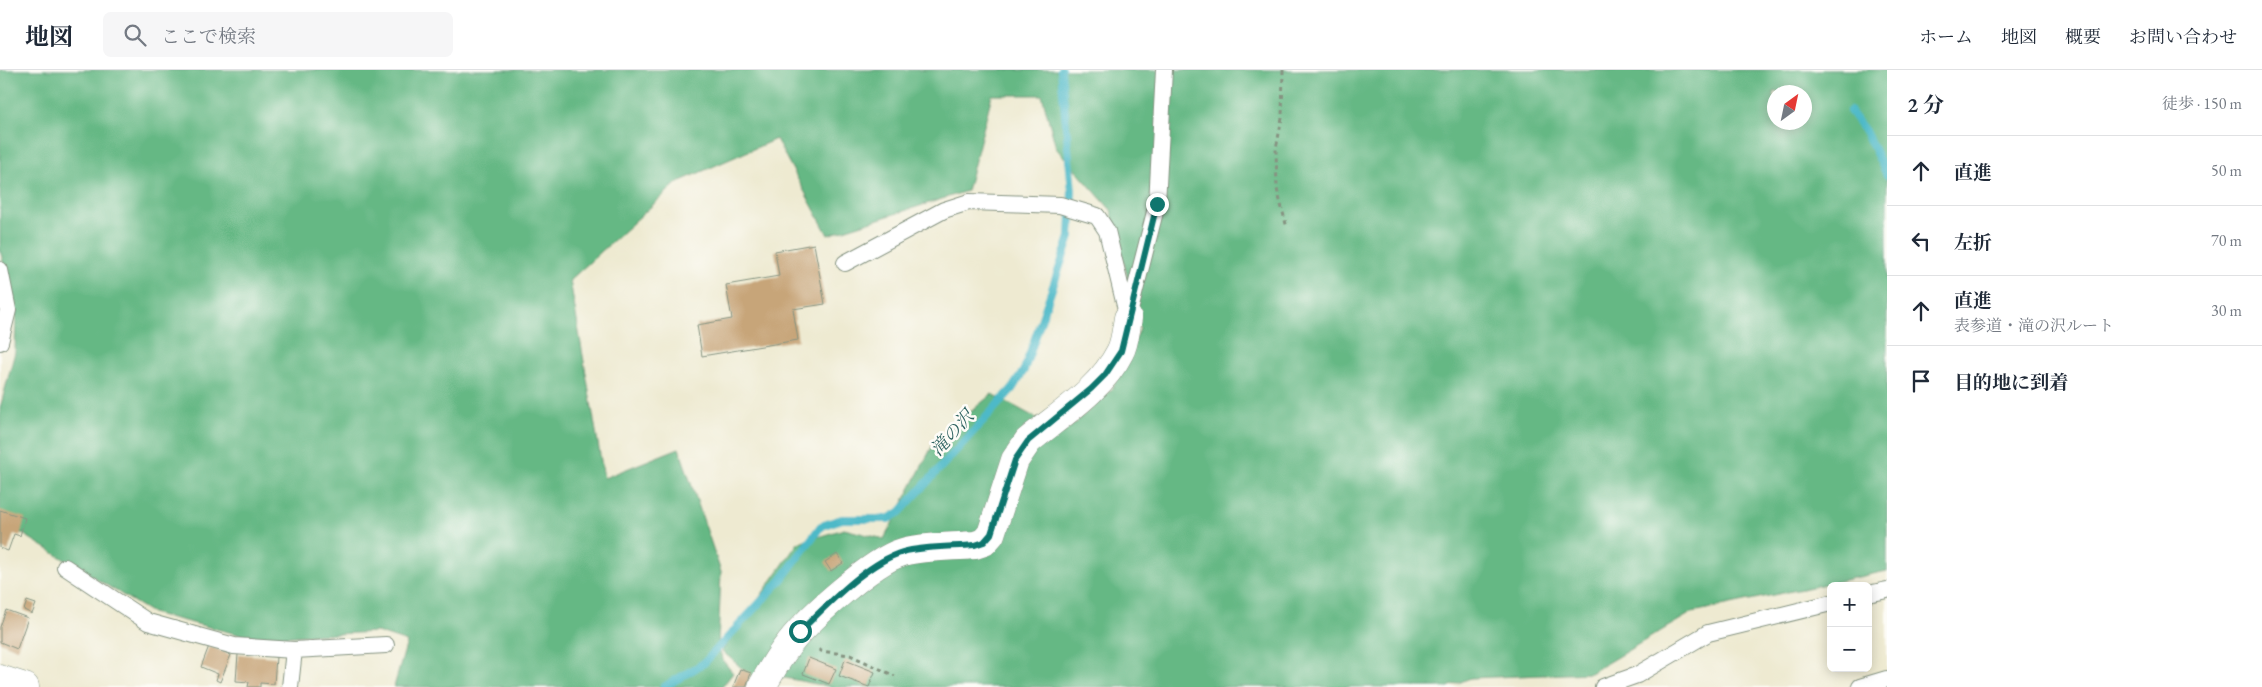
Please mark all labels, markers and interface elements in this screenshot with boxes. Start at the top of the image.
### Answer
search box [103,12,453,57]
text: 地図 [25,21,73,52]
icon: search [121,21,149,49]
text: ここで検索 [161,24,256,49]
text: ホーム [1919,25,1973,48]
text: 地図 [2001,25,2037,48]
text: 概要 [2065,25,2101,48]
text: お問い合わせ [2129,25,2237,48]
north arrow [1767,85,1812,130]
text: 2 分 [1907,91,1944,118]
text: 徒歩 · 150 m [2162,93,2242,114]
icon: ahead [1907,157,1935,185]
text: 直進 [1954,160,1992,185]
text: 50 m [2211,160,2242,181]
route end [1146,193,1169,216]
icon: left [1907,227,1935,255]
text: 左折 [1954,230,1992,255]
text: 70 m [2211,230,2242,251]
text: 直進 [1954,288,1992,313]
icon: ahead [1907,297,1935,325]
text: 30 m [2211,300,2242,321]
text: 表参道・滝の沢ルート [1954,315,2114,336]
icon: arrive [1907,367,1935,395]
text: 目的地に到着 [1954,370,2068,395]
water label: 滝の沢 [925,403,980,460]
map controls [1827,582,1872,672]
button: + [1827,582,1872,627]
route start [789,620,812,643]
button: − [1827,627,1872,672]

